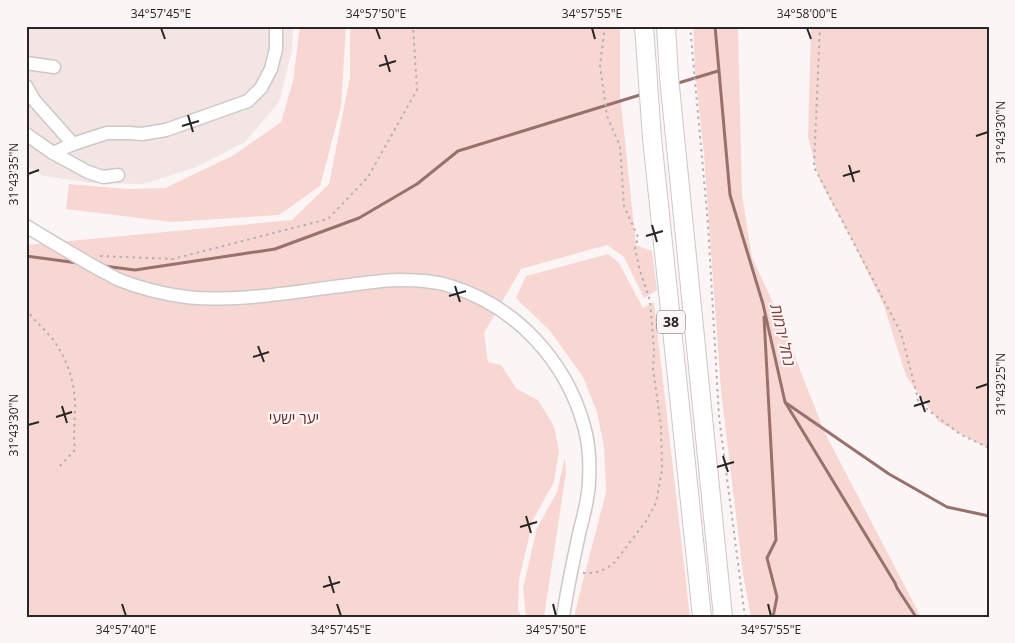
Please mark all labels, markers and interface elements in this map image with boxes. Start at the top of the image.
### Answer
text: 34°57'45"E [131,5,191,22]
text: 34°57'50"E [346,5,406,22]
text: 34°57'55"E [562,5,622,22]
text: 34°58'00"E [777,5,837,22]
text: 31°43'30"N [992,101,1009,163]
text: 31°43'35"N [5,143,22,205]
water label: נחל ירמות [765,301,801,369]
road number: 38 [657,311,685,334]
text: 31°43'25"N [992,353,1009,415]
text: 31°43'30"N [5,394,22,456]
park label: יער ישעי [269,408,319,428]
text: 34°57'40"E [96,621,156,638]
text: 34°57'45"E [311,621,371,638]
text: 34°57'50"E [526,621,586,638]
text: 34°57'55"E [741,621,801,638]

